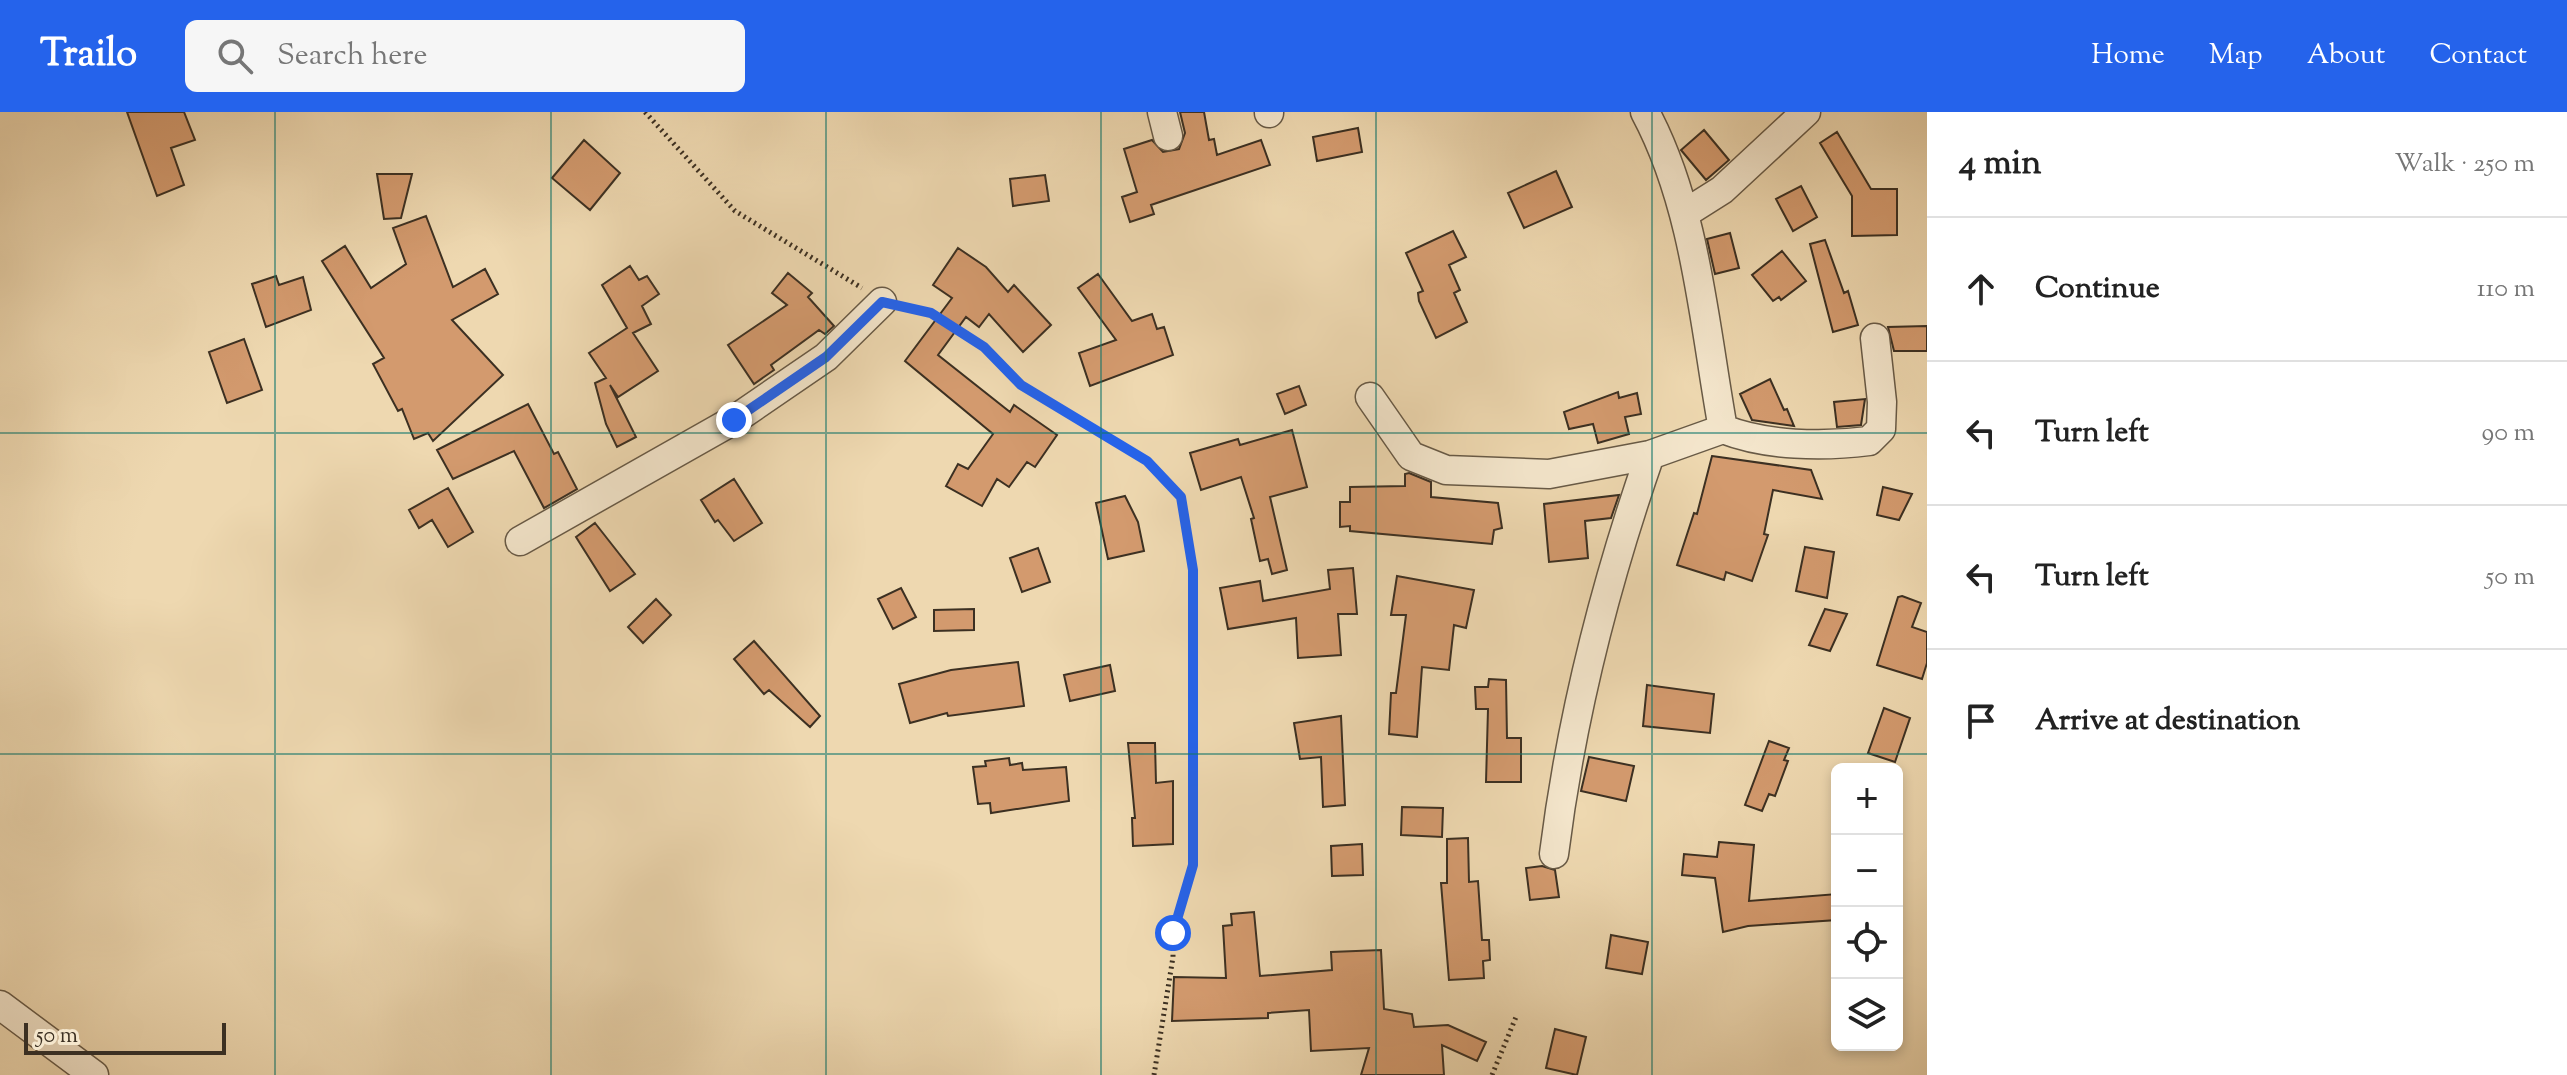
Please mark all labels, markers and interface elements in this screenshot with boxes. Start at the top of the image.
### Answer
search box [185,20,745,92]
text: Trailo [40,29,137,83]
icon: search [213,34,257,78]
text: Search here [277,35,427,78]
text: Home [2091,36,2165,76]
text: Map [2209,36,2263,76]
text: About [2307,36,2385,76]
text: Contact [2429,36,2527,76]
text: 4 min [1959,140,2041,189]
text: Walk · 250 m [2394,146,2535,183]
icon: ahead [1959,267,2003,311]
text: Continue [2035,268,2160,311]
text: 110 m [2477,271,2535,308]
route end [716,402,752,438]
icon: left [1959,411,2003,455]
text: Turn left [2035,412,2149,455]
text: 90 m [2482,415,2535,452]
icon: left [1959,555,2003,599]
text: Turn left [2035,556,2149,599]
text: 50 m [2485,559,2535,596]
icon: arrive [1959,699,2003,743]
text: Arrive at destination [2035,700,2300,743]
map controls [1831,763,1903,1051]
button: + [1831,763,1903,835]
button: − [1831,835,1903,907]
button: locate [1831,907,1903,979]
route start [1155,915,1191,951]
button: layers [1831,979,1903,1051]
scale bar [24,1019,226,1055]
text: 50 m [36,1021,78,1053]

